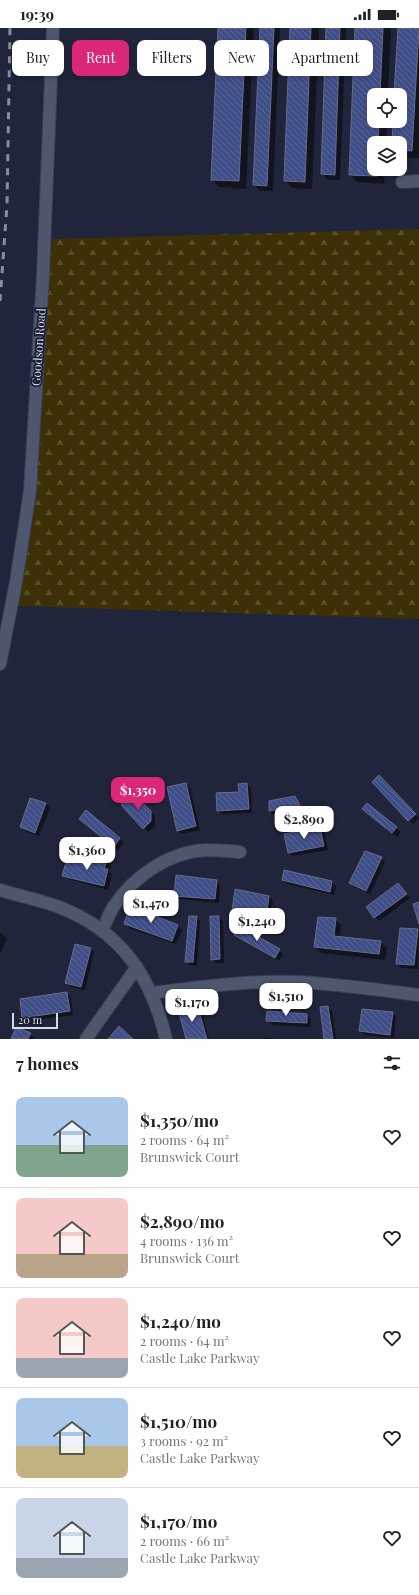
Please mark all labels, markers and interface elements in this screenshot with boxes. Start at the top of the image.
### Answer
text: 19:39 [20,4,54,24]
chip: Buy [12,40,64,76]
chip: Rent [72,40,129,76]
chip: Filters [137,40,206,76]
chip: New [214,40,269,76]
chip: Apartment [277,40,373,76]
map controls [367,88,407,176]
button: locate [367,88,407,128]
button: layers [367,136,407,176]
street label: Goodson Road [27,308,49,386]
pin: $1,350 [105,777,171,811]
text: $1,350 [120,781,156,798]
pin: $2,890 [271,806,337,840]
text: $2,890 [284,810,324,827]
pin: $1,360 [54,837,120,871]
text: $1,360 [68,841,106,858]
pin: $1,470 [118,890,184,924]
text: $1,470 [133,894,169,911]
pin: $1,240 [224,908,290,942]
text: $1,240 [238,912,276,929]
pin: $1,510 [253,983,319,1017]
text: $1,510 [268,987,304,1004]
pin: $1,170 [159,989,225,1023]
text: $1,170 [174,993,210,1010]
scale bar [12,1011,58,1030]
text: 20 m [18,1012,42,1027]
text: 7 homes [16,1052,79,1074]
icon: filters [381,1052,403,1074]
text: $1,350/mo [140,1109,219,1131]
icon: home [48,1113,96,1161]
icon: heart [381,1126,403,1148]
text: 2 rooms · 64 m² [140,1131,229,1148]
text: Brunswick Court [140,1148,239,1165]
text: $2,890/mo [140,1210,224,1232]
icon: home [48,1214,96,1262]
icon: heart [381,1227,403,1249]
text: 4 rooms · 136 m² [140,1232,233,1249]
text: Brunswick Court [140,1249,239,1266]
text: $1,240/mo [140,1310,221,1332]
icon: home [48,1314,96,1362]
icon: heart [381,1327,403,1349]
text: 2 rooms · 64 m² [140,1332,229,1349]
text: Castle Lake Parkway [140,1349,260,1366]
text: $1,510/mo [140,1410,217,1432]
icon: home [48,1414,96,1462]
icon: heart [381,1427,403,1449]
text: 3 rooms · 92 m² [140,1432,228,1449]
text: Castle Lake Parkway [140,1449,260,1466]
text: $1,170/mo [140,1510,217,1532]
icon: home [48,1514,96,1562]
icon: heart [381,1527,403,1549]
text: 2 rooms · 66 m² [140,1532,229,1549]
text: Castle Lake Parkway [140,1549,260,1566]

